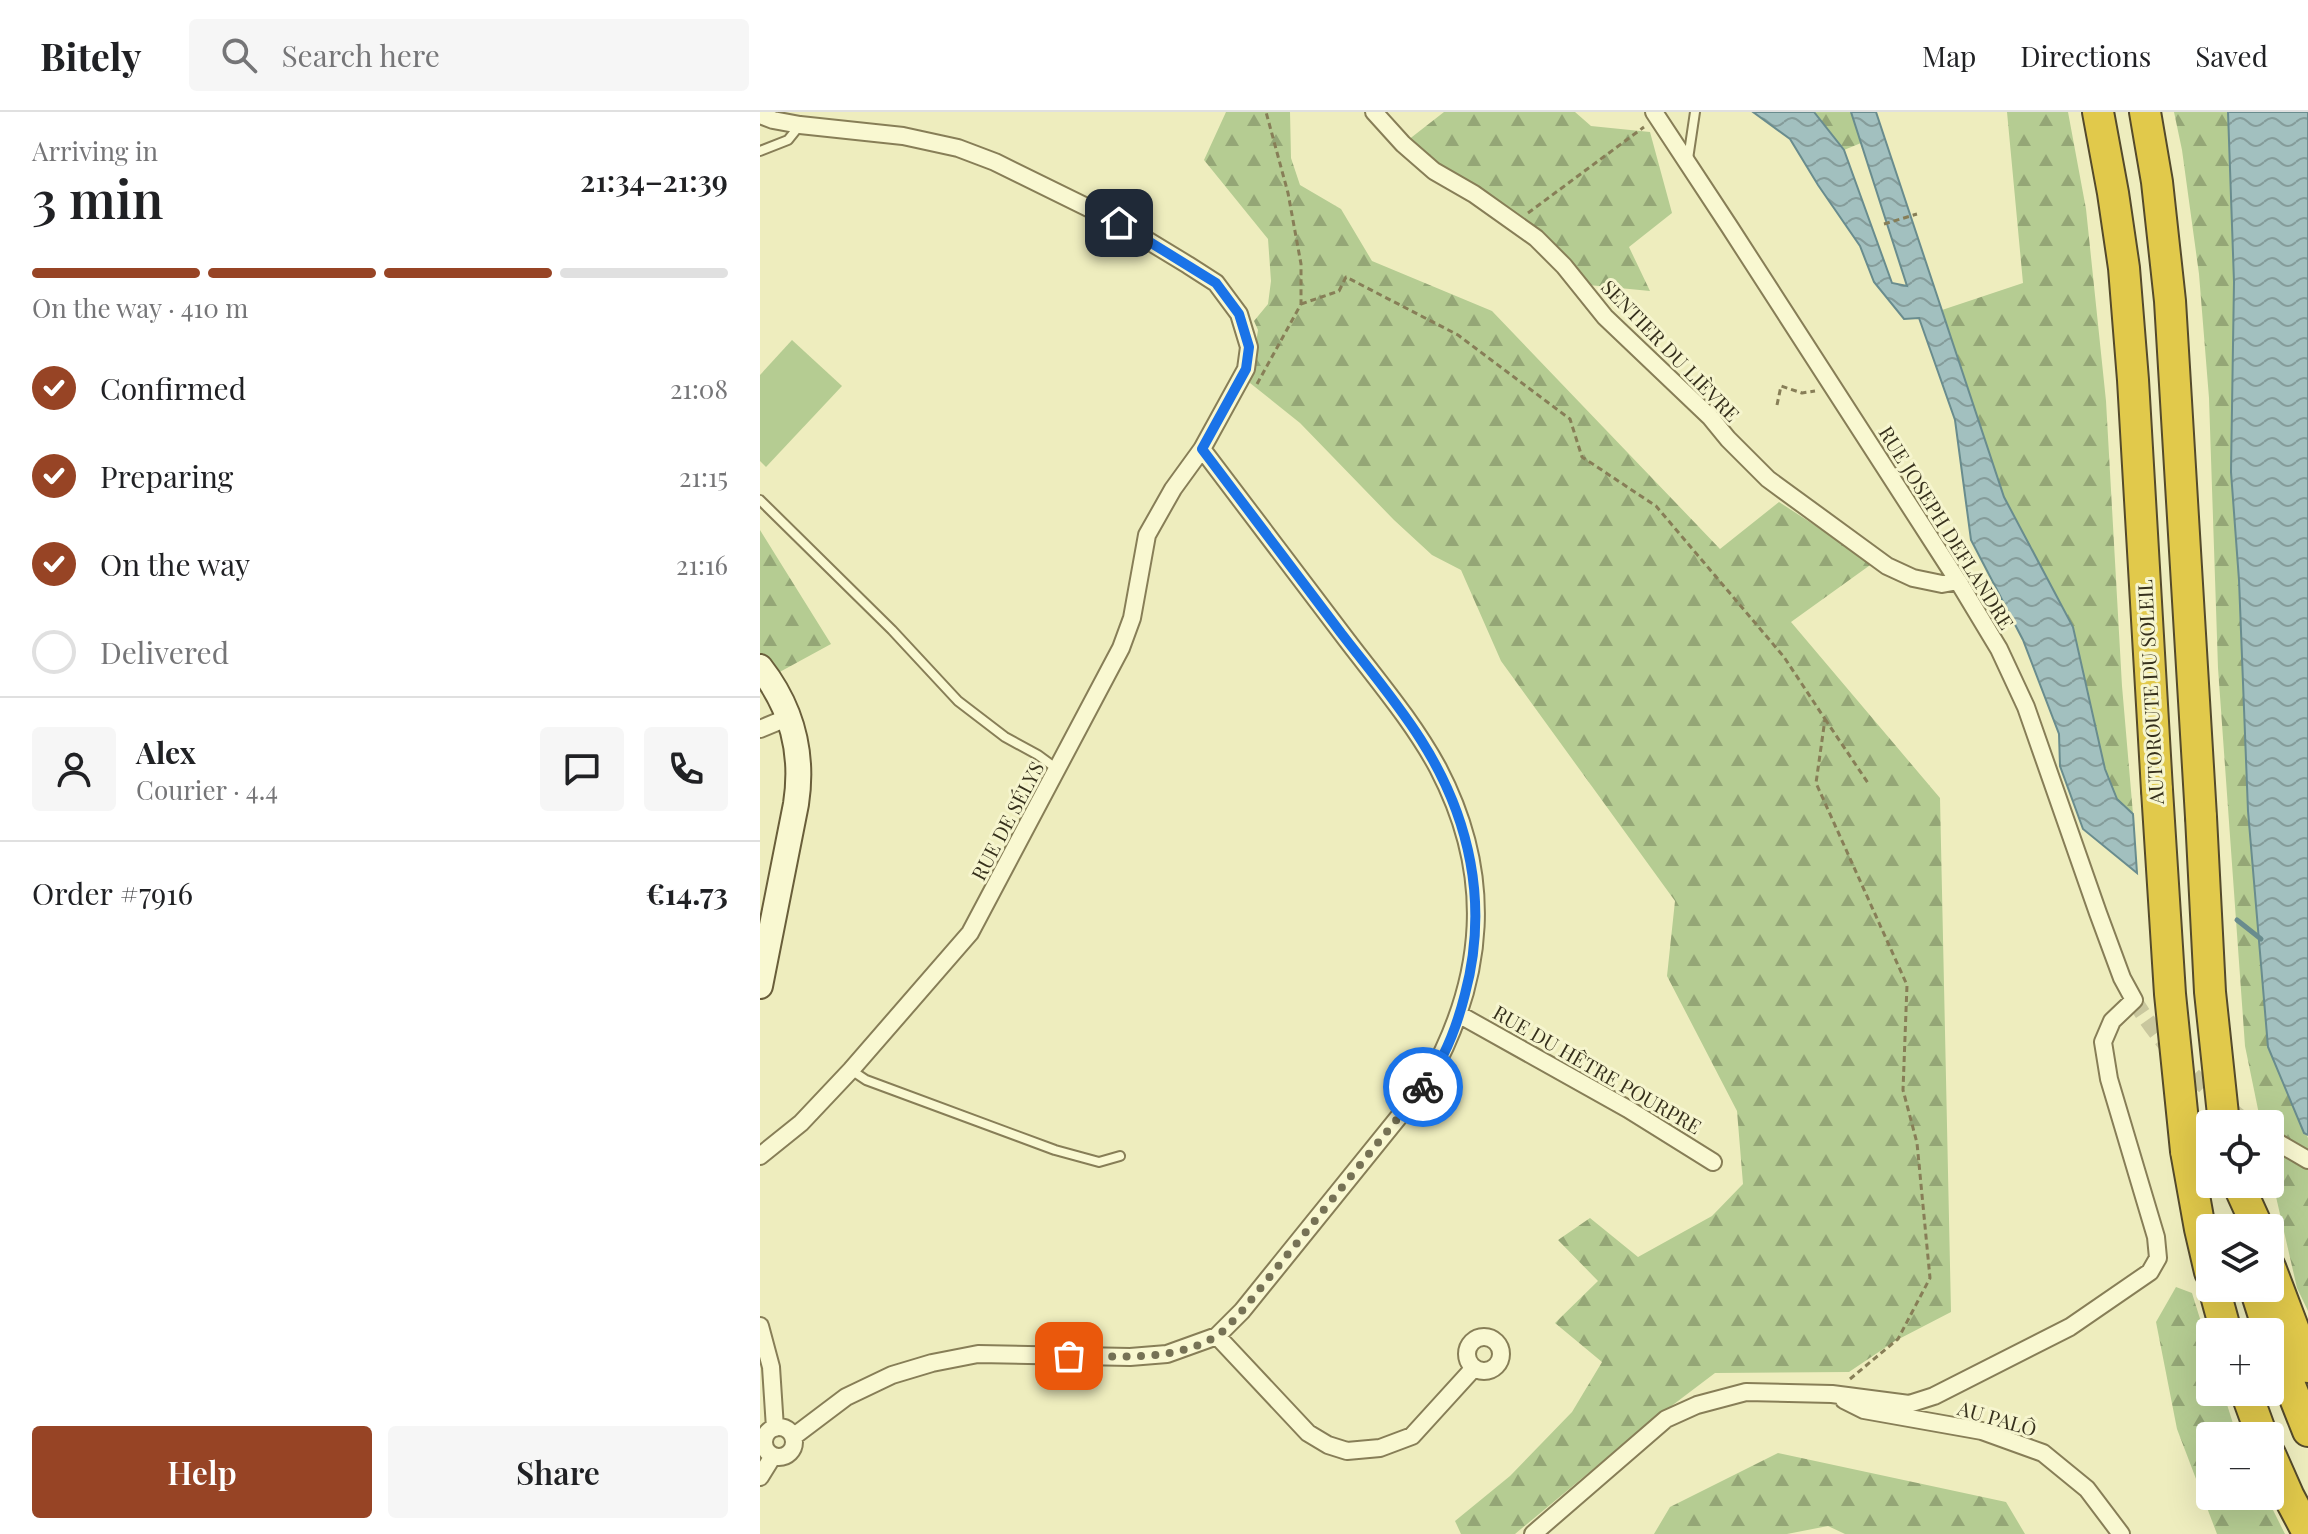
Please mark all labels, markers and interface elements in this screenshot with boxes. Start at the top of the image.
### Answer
search box [189,19,749,91]
text: Bitely [40,30,141,81]
icon: search [217,33,261,77]
text: Search here [281,35,440,75]
text: Map [1922,37,1976,74]
text: Directions [2020,37,2151,74]
text: Saved [2195,37,2268,74]
text: Arriving in [32,133,158,168]
text: 21:34–21:39 [580,160,728,200]
text: 3 min [32,163,163,232]
pin [1085,189,1153,257]
icon: home [1097,201,1141,245]
street label: SENTIER DU LIÈVRE [1596,273,1746,427]
text: On the way · 410 m [32,290,248,325]
icon: check [32,366,76,410]
text: Confirmed [100,368,246,408]
text: 21:08 [670,371,728,406]
street label: RUE JOSEPH DEFLANDRE [1874,420,2021,634]
icon: check [32,454,76,498]
text: Preparing [100,456,233,496]
text: 21:15 [679,459,728,494]
icon: check [32,542,76,586]
text: On the way [100,544,250,584]
text: 21:16 [676,547,728,582]
street label: AUTOROUTE DU SOLEIL [2130,579,2169,806]
text: Delivered [100,632,229,672]
button: person [32,727,116,811]
button: chat [540,727,624,811]
button: phone [644,727,728,811]
text: Alex [136,732,196,772]
street label: RUE DE SÉLYS [964,756,1049,884]
text: Courier · 4.4 [136,772,278,807]
text: Order #7916 [32,873,193,913]
text: €14.73 [646,873,728,913]
street label: RUE DU HÊTRE POURPRE [1489,998,1707,1139]
courier [1383,1047,1463,1127]
icon: bike [1401,1065,1445,1109]
map controls [2196,1110,2284,1510]
button: locate [2196,1110,2284,1198]
button: layers [2196,1214,2284,1302]
button: + [2196,1318,2284,1406]
pin [1035,1322,1103,1390]
icon: bag [1047,1334,1091,1378]
street label: AU PALÔ [1954,1393,2040,1442]
button: − [2196,1422,2284,1510]
button: Help [32,1426,372,1518]
button: Share [388,1426,728,1518]

